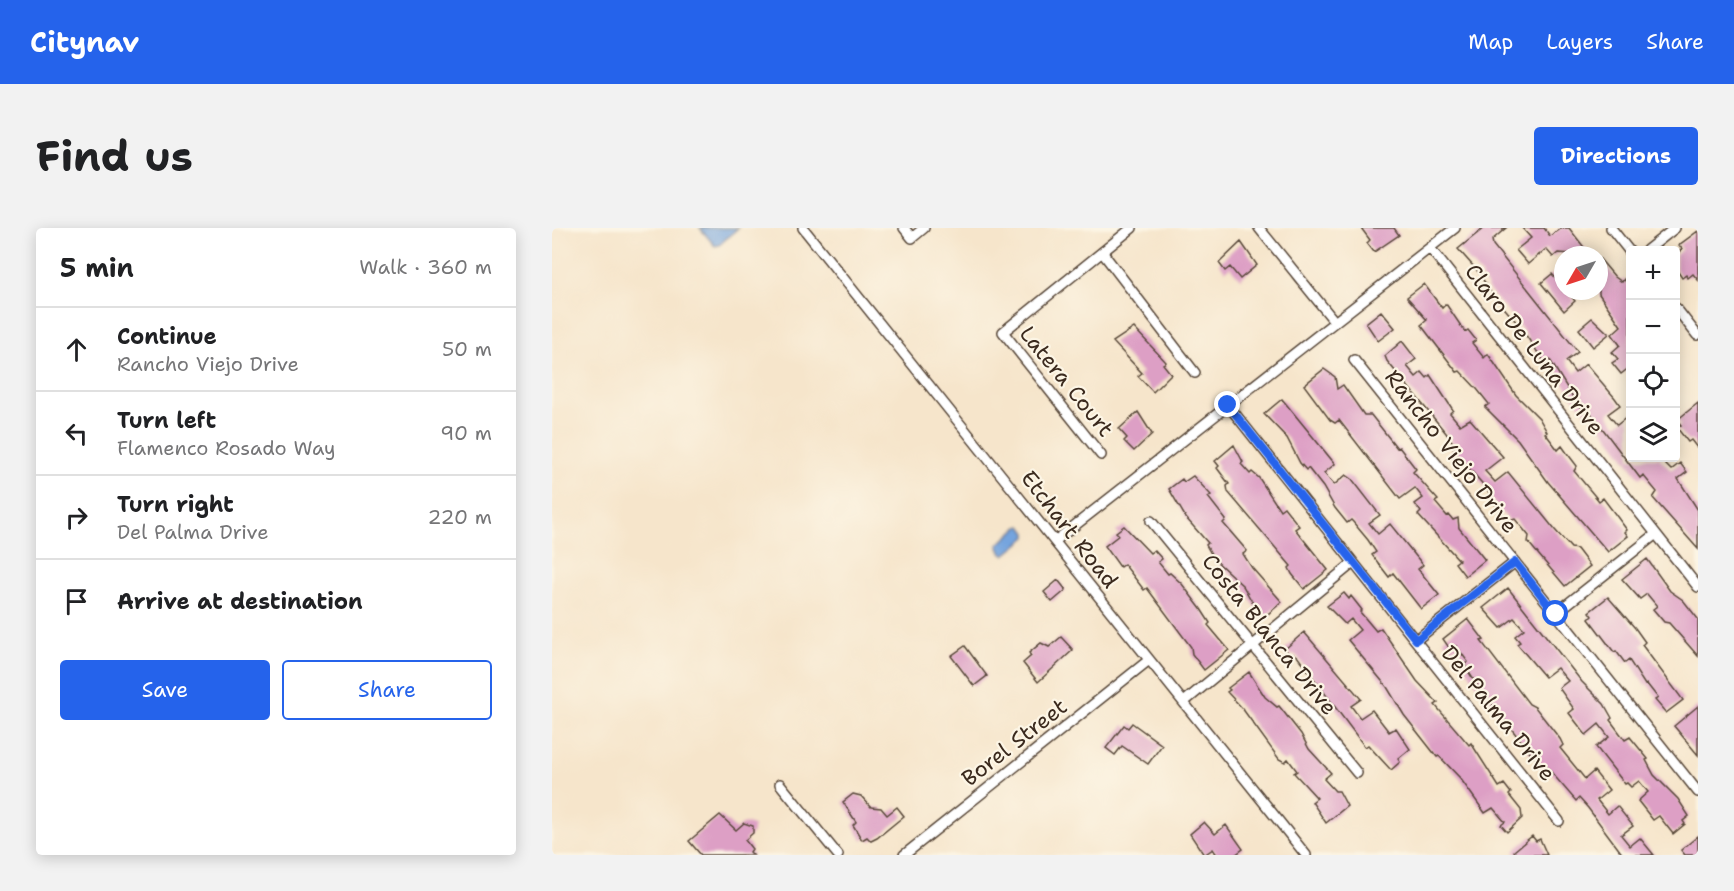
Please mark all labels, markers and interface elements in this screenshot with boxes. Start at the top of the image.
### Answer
text: Citynav [30,23,139,61]
text: Map [1468,28,1513,56]
text: Layers [1546,28,1613,56]
text: Share [1646,28,1704,56]
button: Directions [1534,127,1698,185]
text: Find us [36,128,193,184]
north arrow [1554,246,1608,300]
map controls [1626,246,1680,462]
button: + [1626,246,1680,300]
text: 5 min [60,250,134,285]
text: Walk · 360 m [359,254,492,280]
street label: Claro De Luna Drive [1459,258,1611,441]
button: − [1626,300,1680,354]
street label: Latera Court [1013,320,1120,443]
text: Continue [117,322,217,351]
icon: ahead [60,333,93,366]
text: 50 m [442,336,492,362]
text: Rancho Viejo Drive [117,351,299,377]
button: locate [1626,354,1680,408]
street label: Rancho Viejo Drive [1379,364,1525,539]
route end [1214,391,1240,417]
text: Turn left [117,406,216,435]
button: layers [1626,408,1680,462]
icon: left [60,417,93,450]
text: 90 m [440,420,492,446]
text: Flamenco Rosado Way [117,435,336,461]
street label: Etchart Road [1015,465,1125,594]
text: Turn right [117,490,234,519]
icon: right [60,501,93,534]
text: 220 m [428,504,492,530]
text: Del Palma Drive [117,519,268,545]
street label: Costa Blanca Drive [1196,548,1344,721]
icon: arrive [60,585,93,618]
text: Arrive at destination [117,587,363,616]
route start [1542,600,1568,626]
street label: Del Palma Drive [1435,639,1562,787]
button: Save [60,660,270,720]
button: Share [282,660,492,720]
street label: Borel Street [956,692,1073,793]

